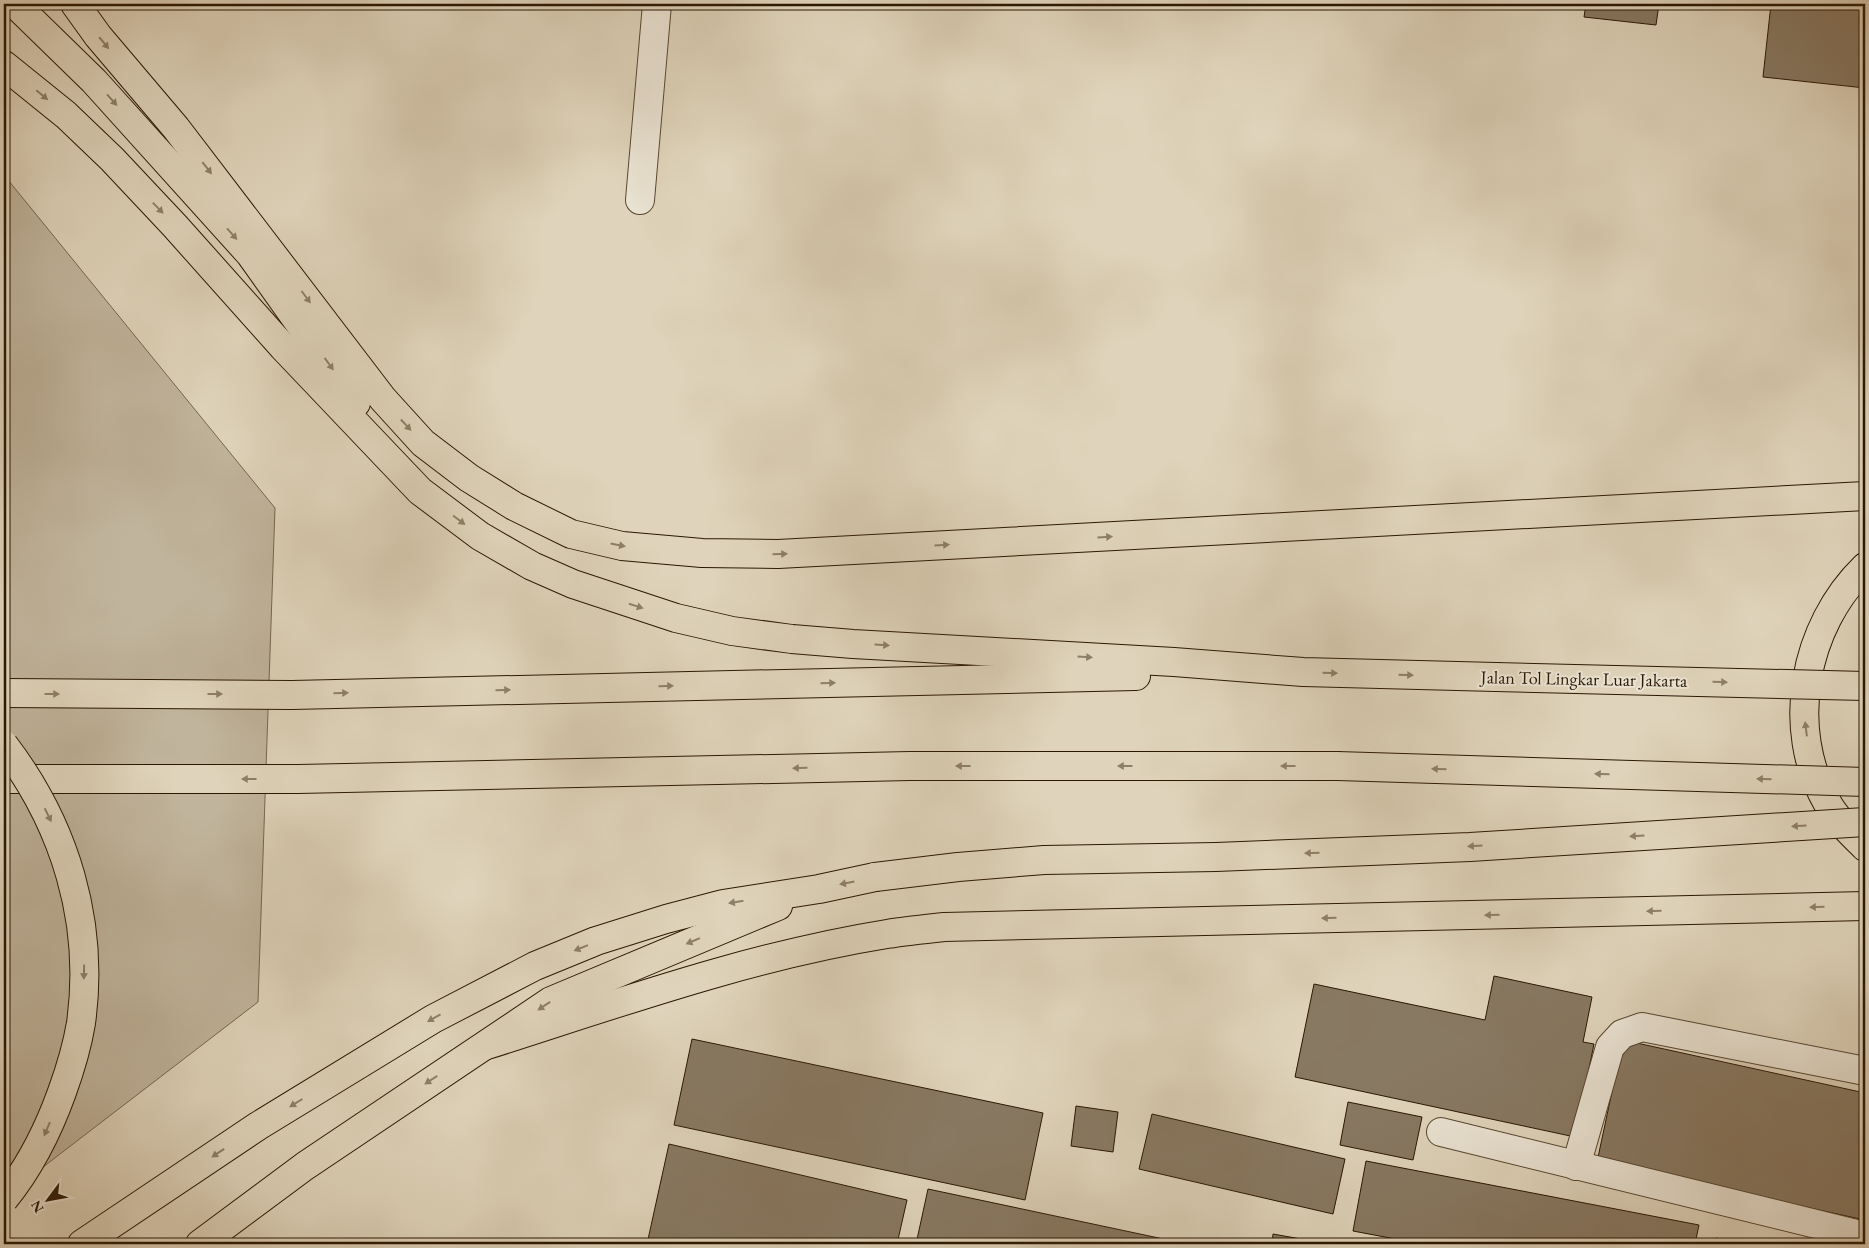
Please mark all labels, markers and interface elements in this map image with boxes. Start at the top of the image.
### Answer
one-way arrow [98,36,109,49]
one-way arrow [35,89,48,100]
one-way arrow [106,93,117,106]
one-way arrow [202,161,212,175]
one-way arrow [152,202,164,214]
one-way arrow [226,228,237,241]
one-way arrow [301,290,311,304]
one-way arrow [324,357,334,371]
one-way arrow [400,418,412,430]
one-way arrow [452,515,466,525]
one-way arrow [1097,532,1113,540]
one-way arrow [611,541,627,549]
one-way arrow [935,541,951,549]
one-way arrow [772,550,788,558]
one-way arrow [629,602,644,610]
one-way arrow [874,642,890,650]
one-way arrow [1077,653,1093,661]
street label: Jalan Tol Lingkar Luar Jakarta [1478,665,1688,692]
one-way arrow [1322,669,1338,677]
one-way arrow [1398,671,1414,679]
one-way arrow [821,679,837,687]
one-way arrow [1712,679,1728,687]
one-way arrow [658,682,674,690]
one-way arrow [496,686,512,694]
one-way arrow [333,689,349,697]
one-way arrow [45,690,61,698]
one-way arrow [207,690,223,698]
one-way arrow [1801,721,1809,737]
one-way arrow [955,762,971,770]
one-way arrow [1117,762,1133,770]
one-way arrow [1280,762,1296,770]
one-way arrow [792,764,808,772]
one-way arrow [1431,765,1447,773]
one-way arrow [1593,770,1609,778]
one-way arrow [241,775,257,783]
one-way arrow [1756,775,1772,783]
one-way arrow [44,808,52,823]
one-way arrow [1791,822,1807,830]
one-way arrow [1629,833,1645,841]
one-way arrow [1467,843,1483,851]
one-way arrow [1304,849,1320,857]
one-way arrow [840,879,855,887]
one-way arrow [728,898,744,906]
one-way arrow [1808,903,1824,911]
one-way arrow [1646,907,1662,915]
one-way arrow [1483,911,1499,919]
one-way arrow [1321,915,1337,923]
one-way arrow [685,937,700,945]
one-way arrow [573,944,588,952]
one-way arrow [80,965,88,981]
one-way arrow [538,1001,551,1011]
one-way arrow [428,1014,441,1023]
one-way arrow [425,1076,438,1085]
one-way arrow [289,1099,303,1108]
one-way arrow [43,1122,51,1137]
one-way arrow [211,1149,225,1158]
north arrow [22,1176,72,1226]
text: N [26,1197,48,1216]

